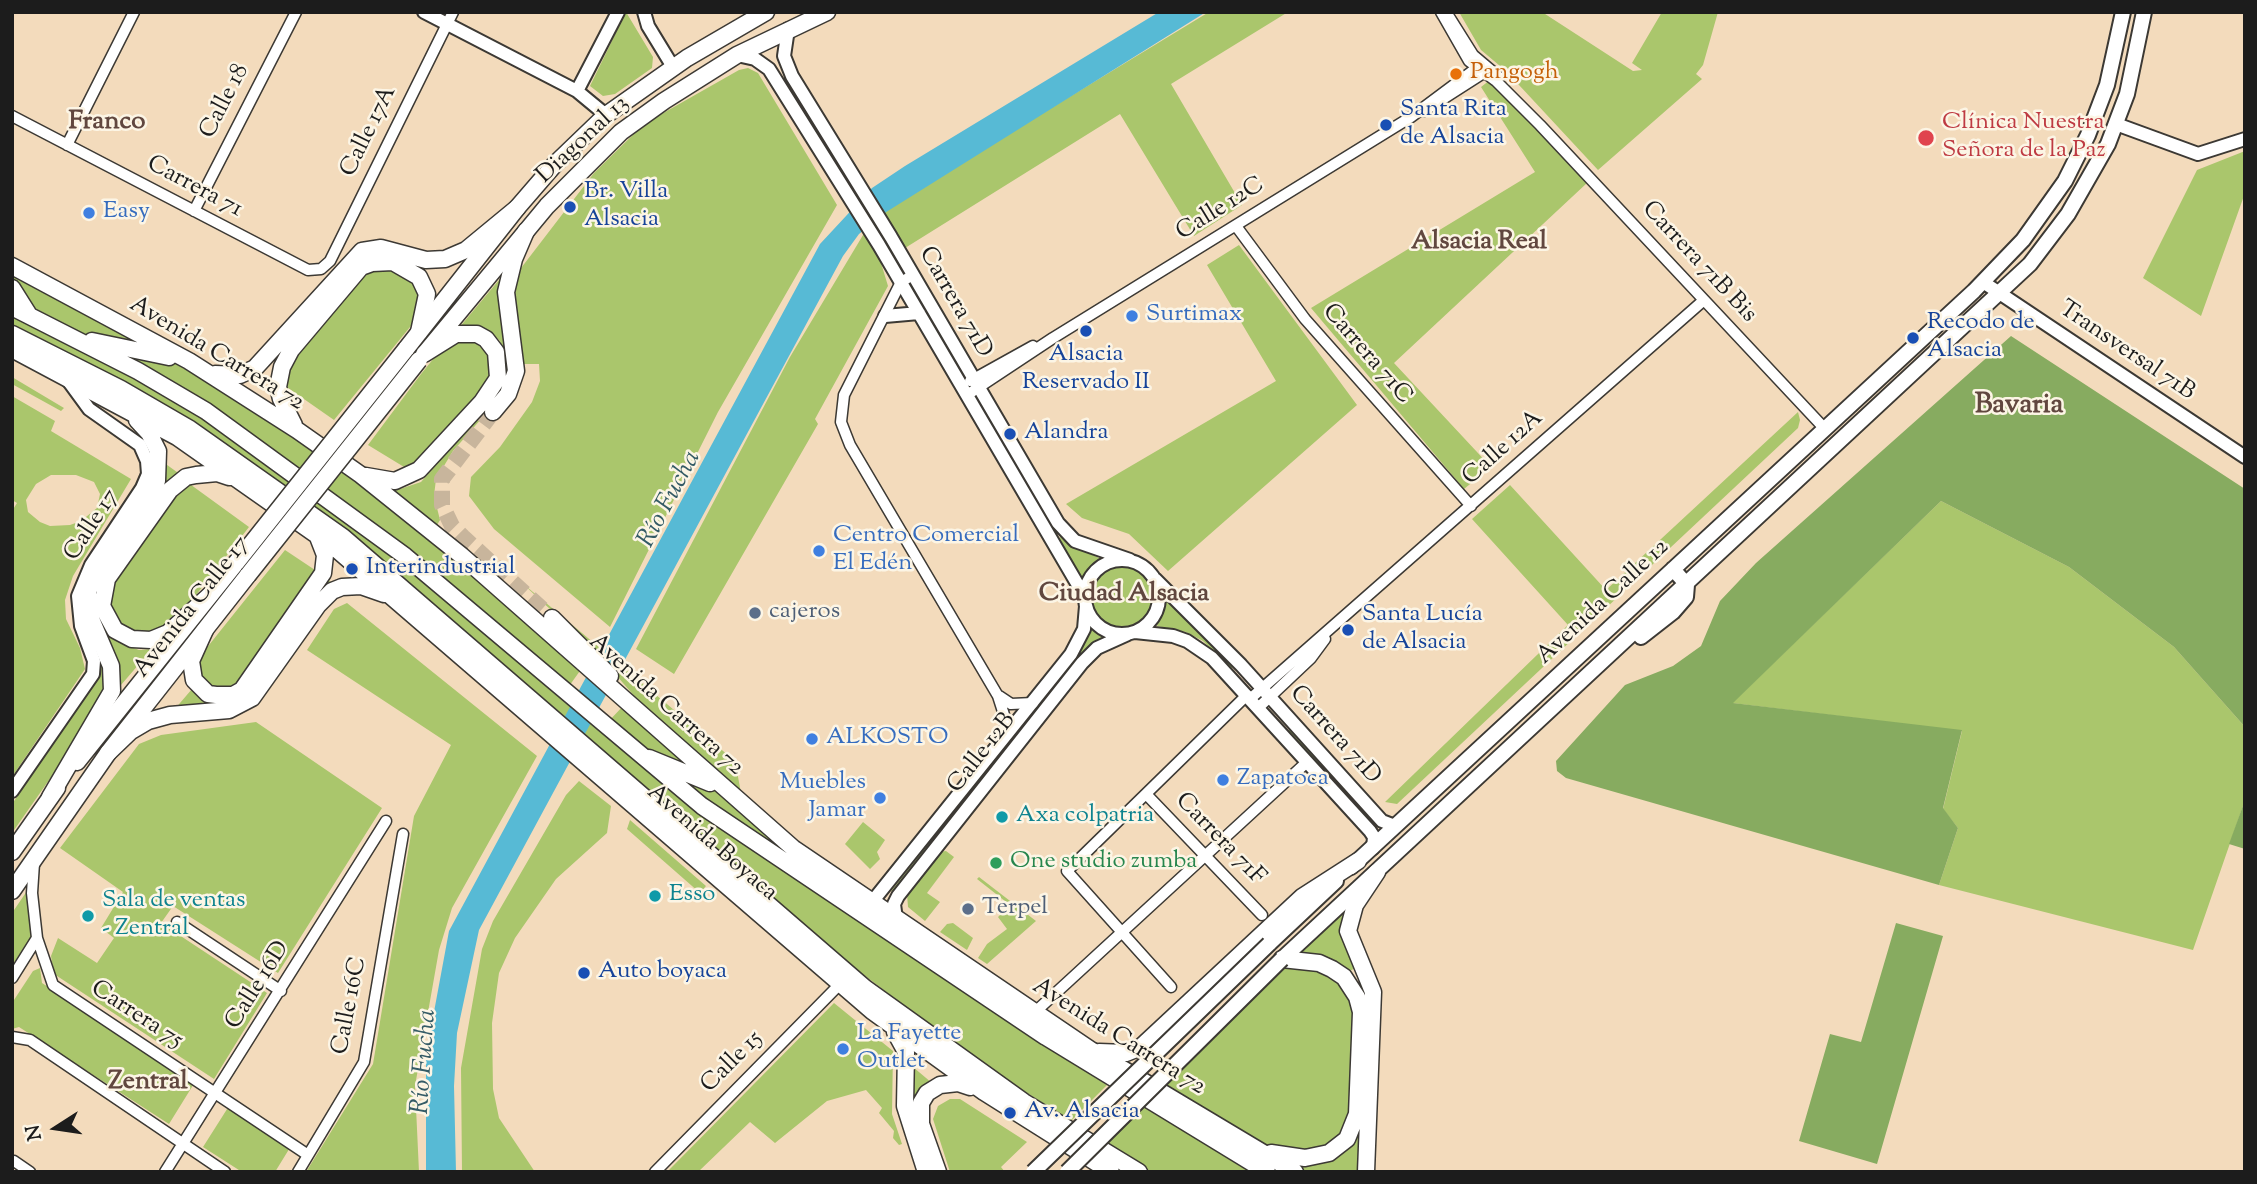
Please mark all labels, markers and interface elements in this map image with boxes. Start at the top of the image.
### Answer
street label: Calle 18 [195,60,257,144]
place label: Pangogh [1470,60,1559,88]
marker: Pangogh [1448,66,1464,82]
street label: Calle 17A [336,82,404,182]
street label: Diagonal 13 [532,91,636,191]
place label: Santa Rita de Alsacia [1400,97,1507,153]
district label: Franco [69,108,145,140]
place label: Clínica Nuestra Señora de la Paz [1942,110,2106,166]
marker: Santa Rita de Alsacia [1378,117,1394,133]
marker: Clínica Nuestra Señora de la Paz [1916,128,1936,148]
street label: Carrera 71 [141,151,247,225]
street label: Calle 12C [1172,172,1270,248]
place label: Br. Villa Alsacia [584,179,668,235]
street label: Carrera 71B Bis [1634,196,1762,330]
place label: Easy [103,199,150,227]
marker: Br. Villa Alsacia [562,199,578,215]
marker: Easy [81,205,97,221]
district label: Alsacia Real [1411,228,1547,260]
street label: Carrera 71D [911,242,997,364]
street label: Avenida Carrera 72 [123,291,309,419]
street label: Transversal 71B [2052,296,2200,408]
street label: Carrera 71C [1315,299,1417,411]
place label: Surtimax [1146,302,1242,330]
marker: Surtimax [1124,308,1140,324]
place label: Recodo de Alsacia [1927,310,2035,366]
marker: Alsacia Reservado II [1078,323,1094,339]
marker: Recodo de Alsacia [1905,330,1921,346]
place label: Alsacia Reservado II [1022,342,1150,398]
district label: Bavaria [1975,390,2063,424]
street label: Calle 12A [1458,405,1550,493]
place label: Alandra [1024,420,1109,448]
marker: Alandra [1002,426,1018,442]
water label: Río Fucha [633,446,709,554]
street label: Calle 17 [59,485,127,567]
place label: Centro Comercial El Edén [833,523,1019,579]
street label: Avenida Calle 17 [129,532,257,684]
street label: Avenida Calle 12 [1532,534,1676,672]
marker: Centro Comercial El Edén [811,543,827,559]
place label: Interindustrial [366,555,515,583]
marker: Interindustrial [344,561,360,577]
district label: Ciudad Alsacia [1039,580,1209,612]
place label: cajeros [769,599,840,627]
place label: Santa Lucía de Alsacia [1362,602,1483,658]
marker: cajeros [747,605,763,621]
marker: Santa Lucía de Alsacia [1340,622,1356,638]
street label: Avenida Carrera 72 [581,629,749,783]
street label: Carrera 71D [1282,681,1386,791]
street label: Calle 12B [943,708,1023,800]
place label: ALKOSTO [826,725,948,753]
marker: ALKOSTO [804,731,820,747]
place label: Zapatoca [1237,766,1329,794]
place label: Muebles Jamar [779,770,866,826]
marker: Zapatoca [1215,772,1231,788]
street label: Avenida Boyaca [640,779,782,909]
street label: Carrera 71F [1168,788,1270,892]
marker: Muebles Jamar [872,790,888,806]
place label: Axa colpatria [1016,803,1154,831]
marker: Axa colpatria [994,809,1010,825]
place label: One studio zumba [1010,849,1197,877]
marker: One studio zumba [988,855,1004,871]
place label: Esso [669,882,715,910]
place label: Sala de ventas - Zentral [102,888,246,944]
marker: Esso [647,888,663,904]
place label: Terpel [982,895,1048,923]
marker: Terpel [960,901,976,917]
marker: Sala de ventas - Zentral [80,908,96,924]
street label: Calle 16D [221,937,297,1035]
street label: Calle 16C [327,955,375,1057]
place label: Auto boyaca [598,959,727,987]
marker: Auto boyaca [576,965,592,981]
street label: Avenida Carrera 72 [1026,973,1210,1103]
street label: Carrera 75 [84,976,188,1056]
water label: Río Fucha [407,1008,445,1116]
place label: La Fayette Outlet [857,1021,961,1077]
street label: Calle 15 [696,1026,770,1100]
marker: La Fayette Outlet [835,1041,851,1057]
district label: Zentral [108,1068,188,1100]
north arrow [21,1093,91,1163]
place label: Av. Alsacia [1024,1099,1140,1127]
marker: Av. Alsacia [1002,1105,1018,1121]
text: N [20,1122,50,1143]

